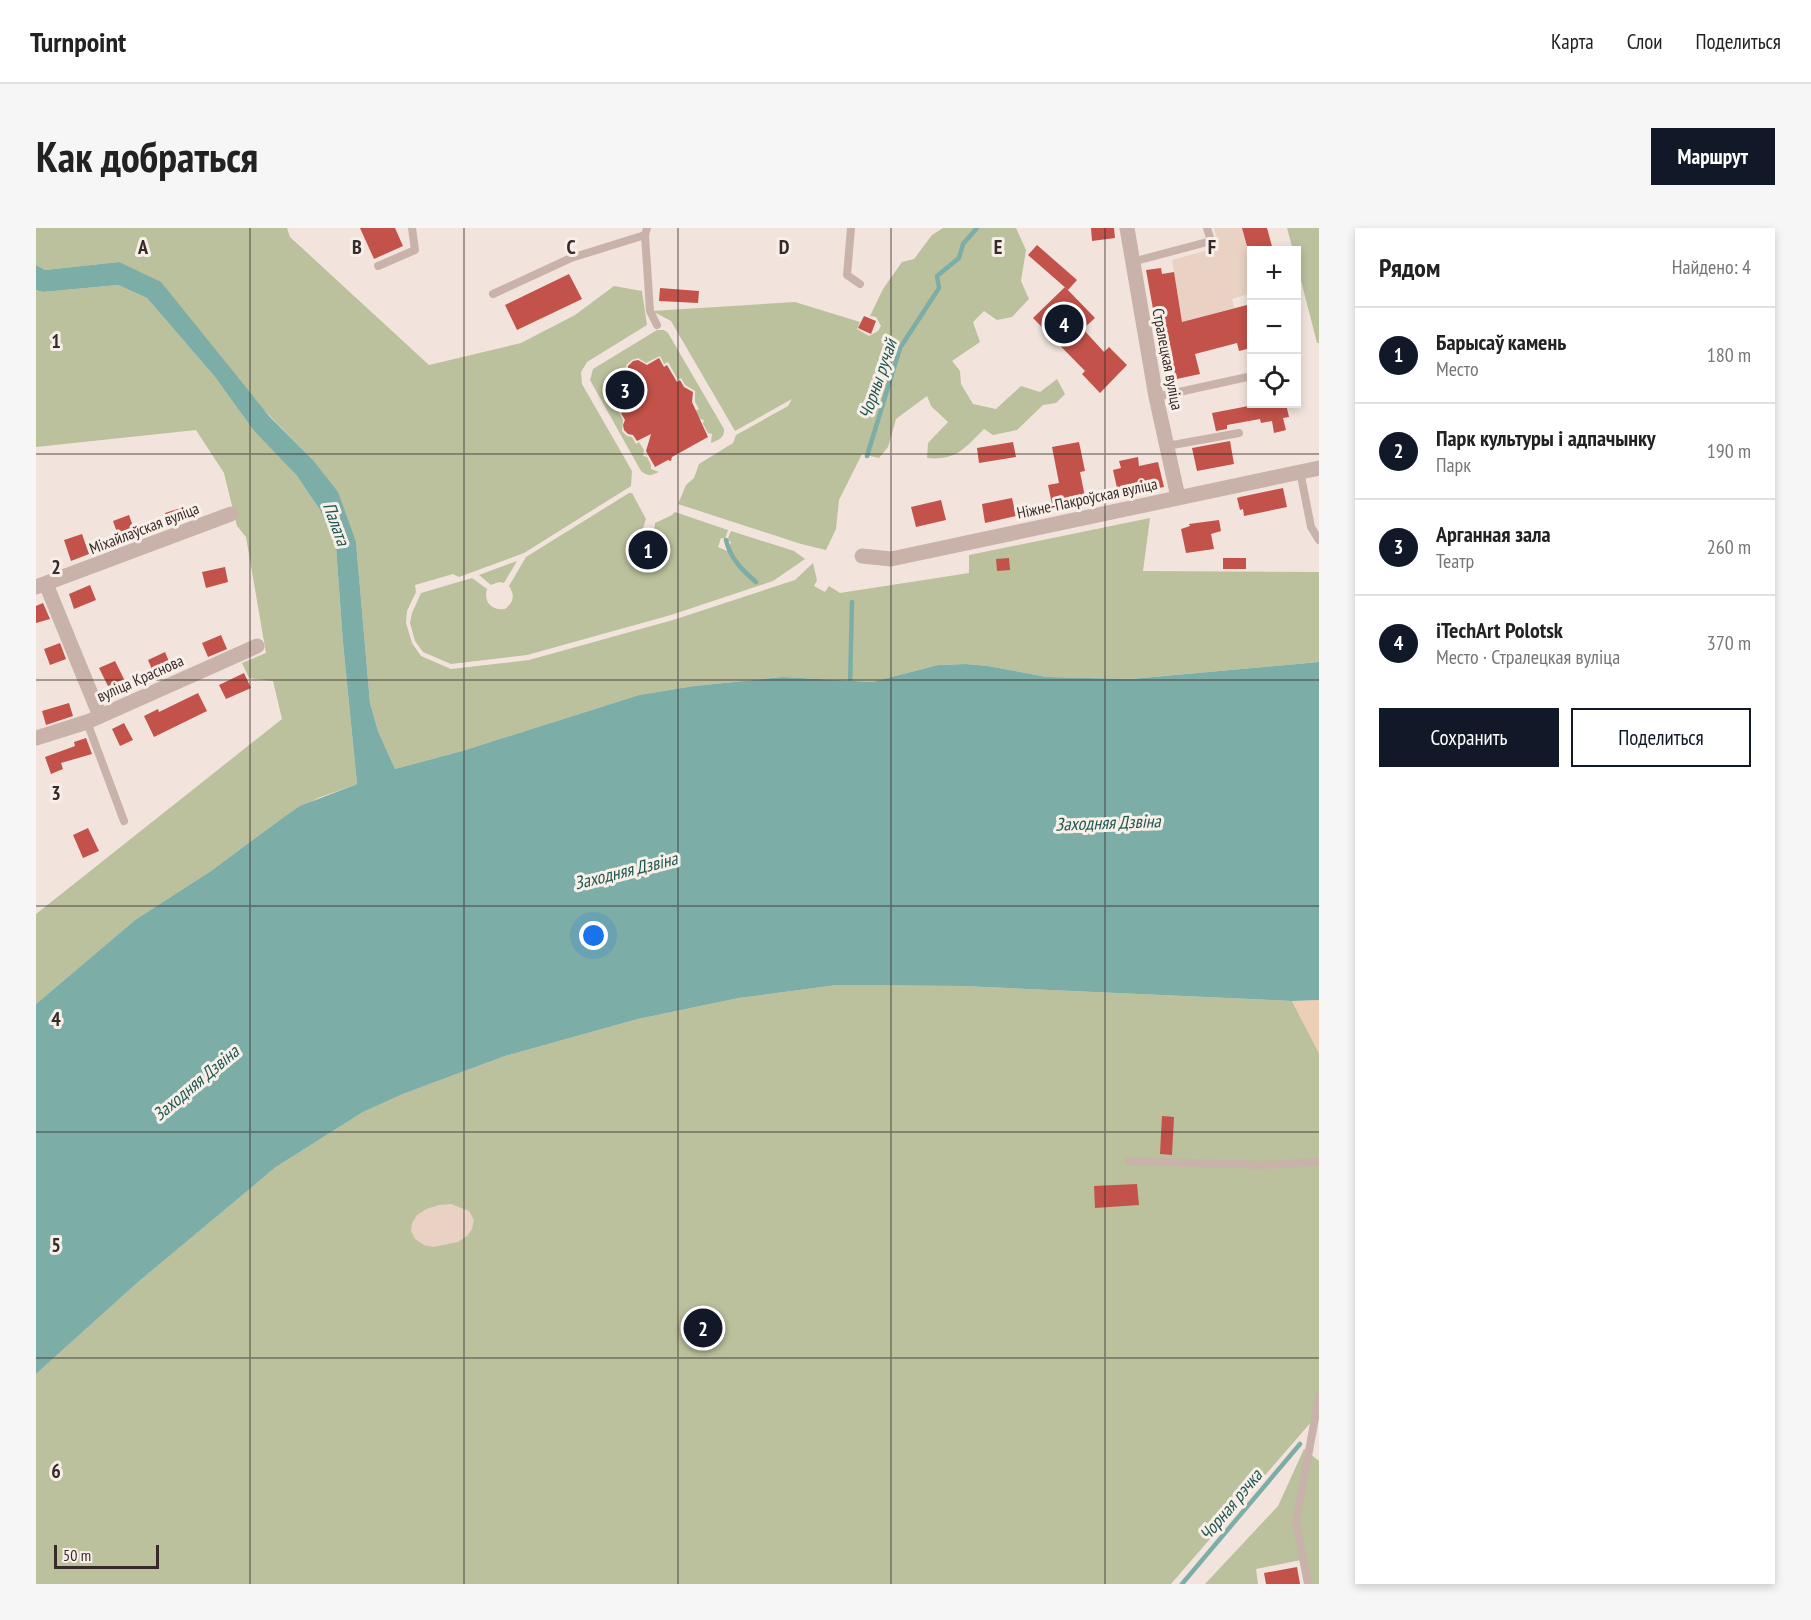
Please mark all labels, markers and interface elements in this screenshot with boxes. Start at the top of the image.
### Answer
text: Turnpoint [30,23,126,60]
text: Карта [1551,28,1594,55]
text: Слои [1627,28,1662,55]
text: Поделиться [1695,28,1781,55]
button: Маршрут [1651,128,1775,185]
text: Как добраться [36,129,258,184]
text: A [137,234,149,260]
text: B [352,234,362,260]
text: C [566,234,576,260]
text: D [779,234,790,260]
text: E [994,234,1002,260]
text: F [1208,234,1216,260]
map controls [1247,246,1301,408]
button: + [1247,246,1301,300]
text: Рядом [1379,251,1440,284]
text: Найдено: 4 [1672,254,1751,280]
button: − [1247,300,1301,354]
pin: 4 [1044,302,1084,346]
street label: Стралецкая вуліца [1148,306,1188,412]
text: 1 [51,328,61,354]
text: Барысаў камень [1436,328,1566,356]
water label: Чорны ручай [853,334,902,422]
text: 1 [1394,342,1403,368]
text: 180 m [1707,342,1751,368]
button: locate [1247,354,1301,408]
text: Место [1436,356,1479,382]
pin: 3 [606,368,644,412]
text: Парк культуры і адпачынку [1436,424,1656,452]
text: 2 [1394,438,1403,464]
text: 190 m [1707,438,1751,464]
text: Парк [1436,452,1471,478]
street label: Ніжне-Пакроўская вуліца [1015,473,1159,523]
street label: Міхайлаўская вуліца [86,498,202,558]
water label: Палата [318,499,355,549]
text: Арганная зала [1436,520,1551,548]
pin: 1 [628,528,668,572]
text: 3 [1394,534,1403,560]
text: 260 m [1707,534,1751,560]
text: Театр [1436,548,1474,574]
text: 2 [51,554,61,580]
text: iTechArt Polotsk [1436,616,1563,644]
text: 4 [1394,630,1403,656]
text: 370 m [1707,630,1751,656]
text: Место · Стралецкая вуліца [1436,644,1620,670]
street label: вуліца Краснова [94,650,186,706]
button: Сохранить [1379,708,1559,767]
button: Поделиться [1571,708,1751,767]
text: 3 [51,780,61,806]
water label: Заходняя Дзвіна [1055,809,1162,836]
water label: Заходняя Дзвіна [572,846,681,894]
your location [579,921,608,950]
text: 4 [51,1006,61,1032]
water label: Заходняя Дзвіна [148,1039,244,1125]
text: 5 [51,1232,61,1258]
pin: 2 [684,1306,722,1350]
text: 6 [51,1458,61,1484]
water label: Чорная рэчка [1194,1464,1268,1545]
scale bar [54,1542,159,1570]
text: 50 m [63,1545,91,1565]

